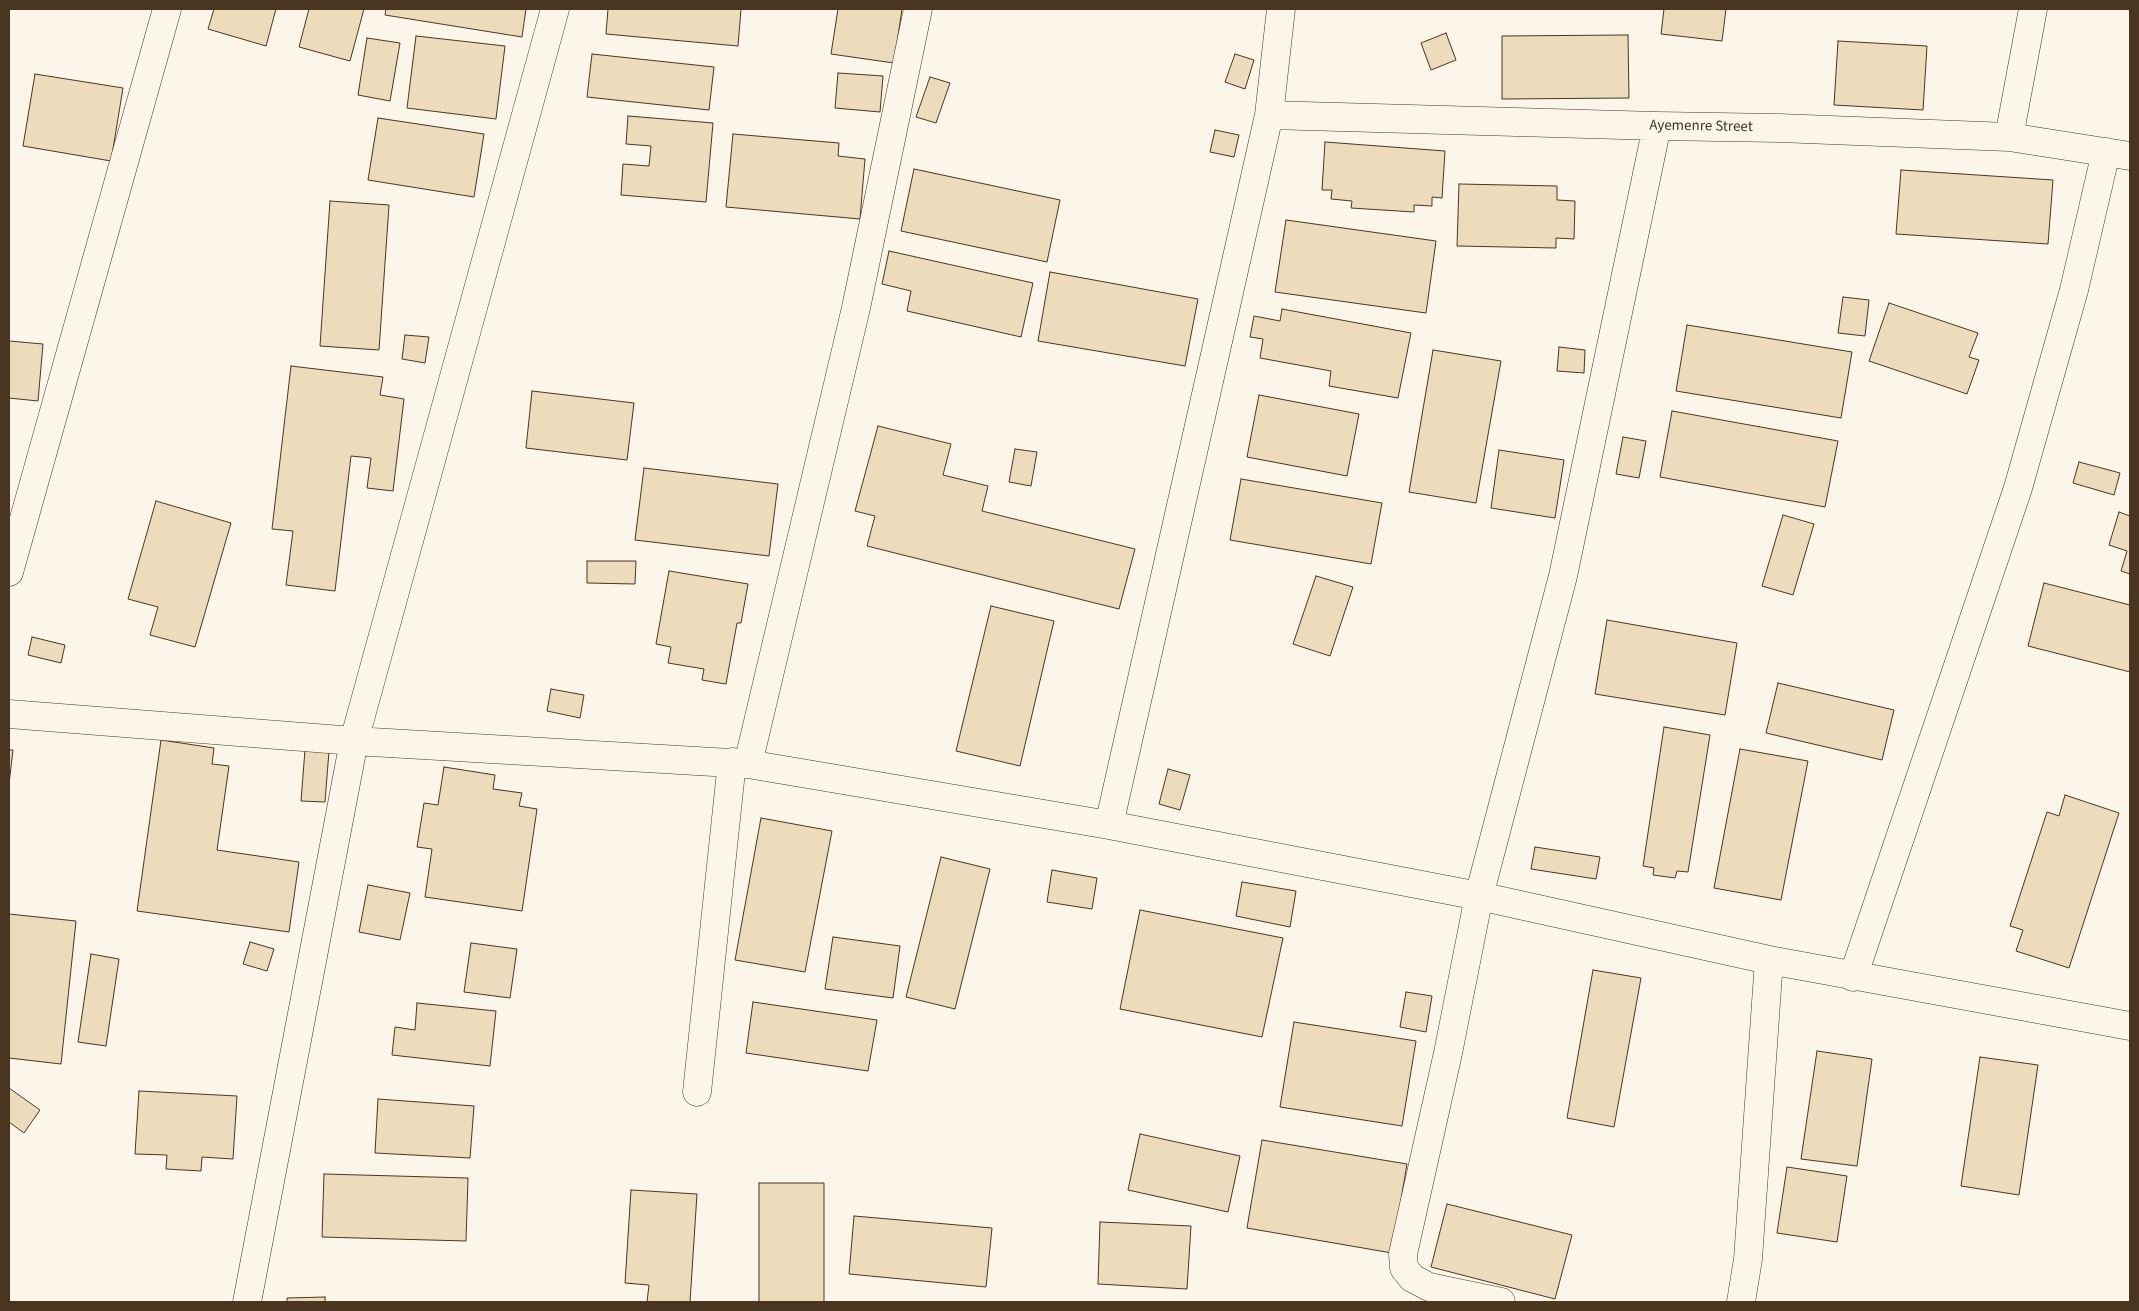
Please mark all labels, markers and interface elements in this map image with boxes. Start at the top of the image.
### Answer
street label: Ayemenre Street [1649,117,1753,137]

